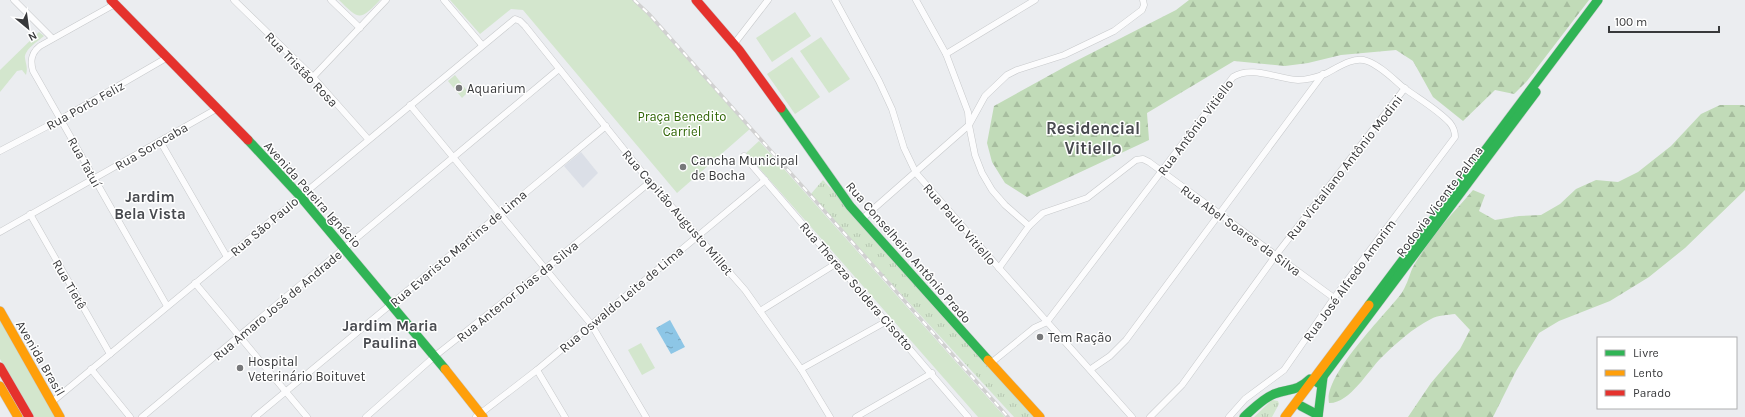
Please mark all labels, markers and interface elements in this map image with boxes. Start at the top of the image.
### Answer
north arrow [8,8,48,48]
scale bar [1609,8,1719,34]
text: 100 m [1615,15,1647,29]
text: N [26,29,39,44]
street label: Rua Tristão Rosa [262,29,341,110]
street label: Rua Antônio Vitiello [1154,76,1236,178]
street label: Rua Porto Feliz [44,78,127,133]
place label: Aquarium [467,81,526,97]
marker: Aquarium [454,83,464,93]
street label: Rua Victaliano Antônio Modini [1283,92,1406,243]
park label: Praça Benedito Carriel [638,109,726,139]
district label: Residencial Vitiello [1046,118,1140,158]
street label: Rua Sorocaba [112,120,190,173]
street label: Rua Tatuí [65,134,105,190]
street label: Avenida Pereira Ignácio [261,138,364,251]
street label: Rodovia Vicente Palma [1393,143,1486,260]
street label: Rua Capitão Augusto Millet [619,147,736,278]
place label: Cancha Municipal de Bocha [691,153,798,183]
marker: Cancha Municipal de Bocha [678,162,688,172]
street label: Rua Conselheiro Antônio Prado [843,179,974,326]
street label: Rua Paulo Vitiello [920,180,999,268]
street label: Rua Abel Soares da Silva [1178,182,1304,279]
street label: Rua Evaristo Martins de Lima [387,187,530,310]
district label: Jardim Bela Vista [114,188,186,223]
street label: Rua São Paulo [227,194,301,259]
street label: Rua José Alfredo Amorim [1300,216,1399,344]
street label: Rua Thereza Soldera Cisotto [797,219,917,354]
street label: Rua Antenor Dias da Silva [453,238,581,345]
street label: Rua Oswaldo Leite de Lima [556,243,686,356]
street label: Rua Amaro José de Andrade [210,247,345,364]
street label: Rua Tietê [49,257,90,312]
district label: Jardim Maria Paulina [343,317,437,352]
street label: Avenida Brasil [13,318,68,399]
place label: Tem Ração [1048,330,1112,345]
marker: Tem Ração [1035,332,1045,342]
legend [1597,337,1737,409]
text: Livre [1633,346,1659,360]
place label: Hospital Veterinário Boituvet [248,354,366,384]
marker: Hospital Veterinário Boituvet [235,363,245,373]
text: Lento [1633,366,1663,380]
text: Parado [1633,386,1671,400]

